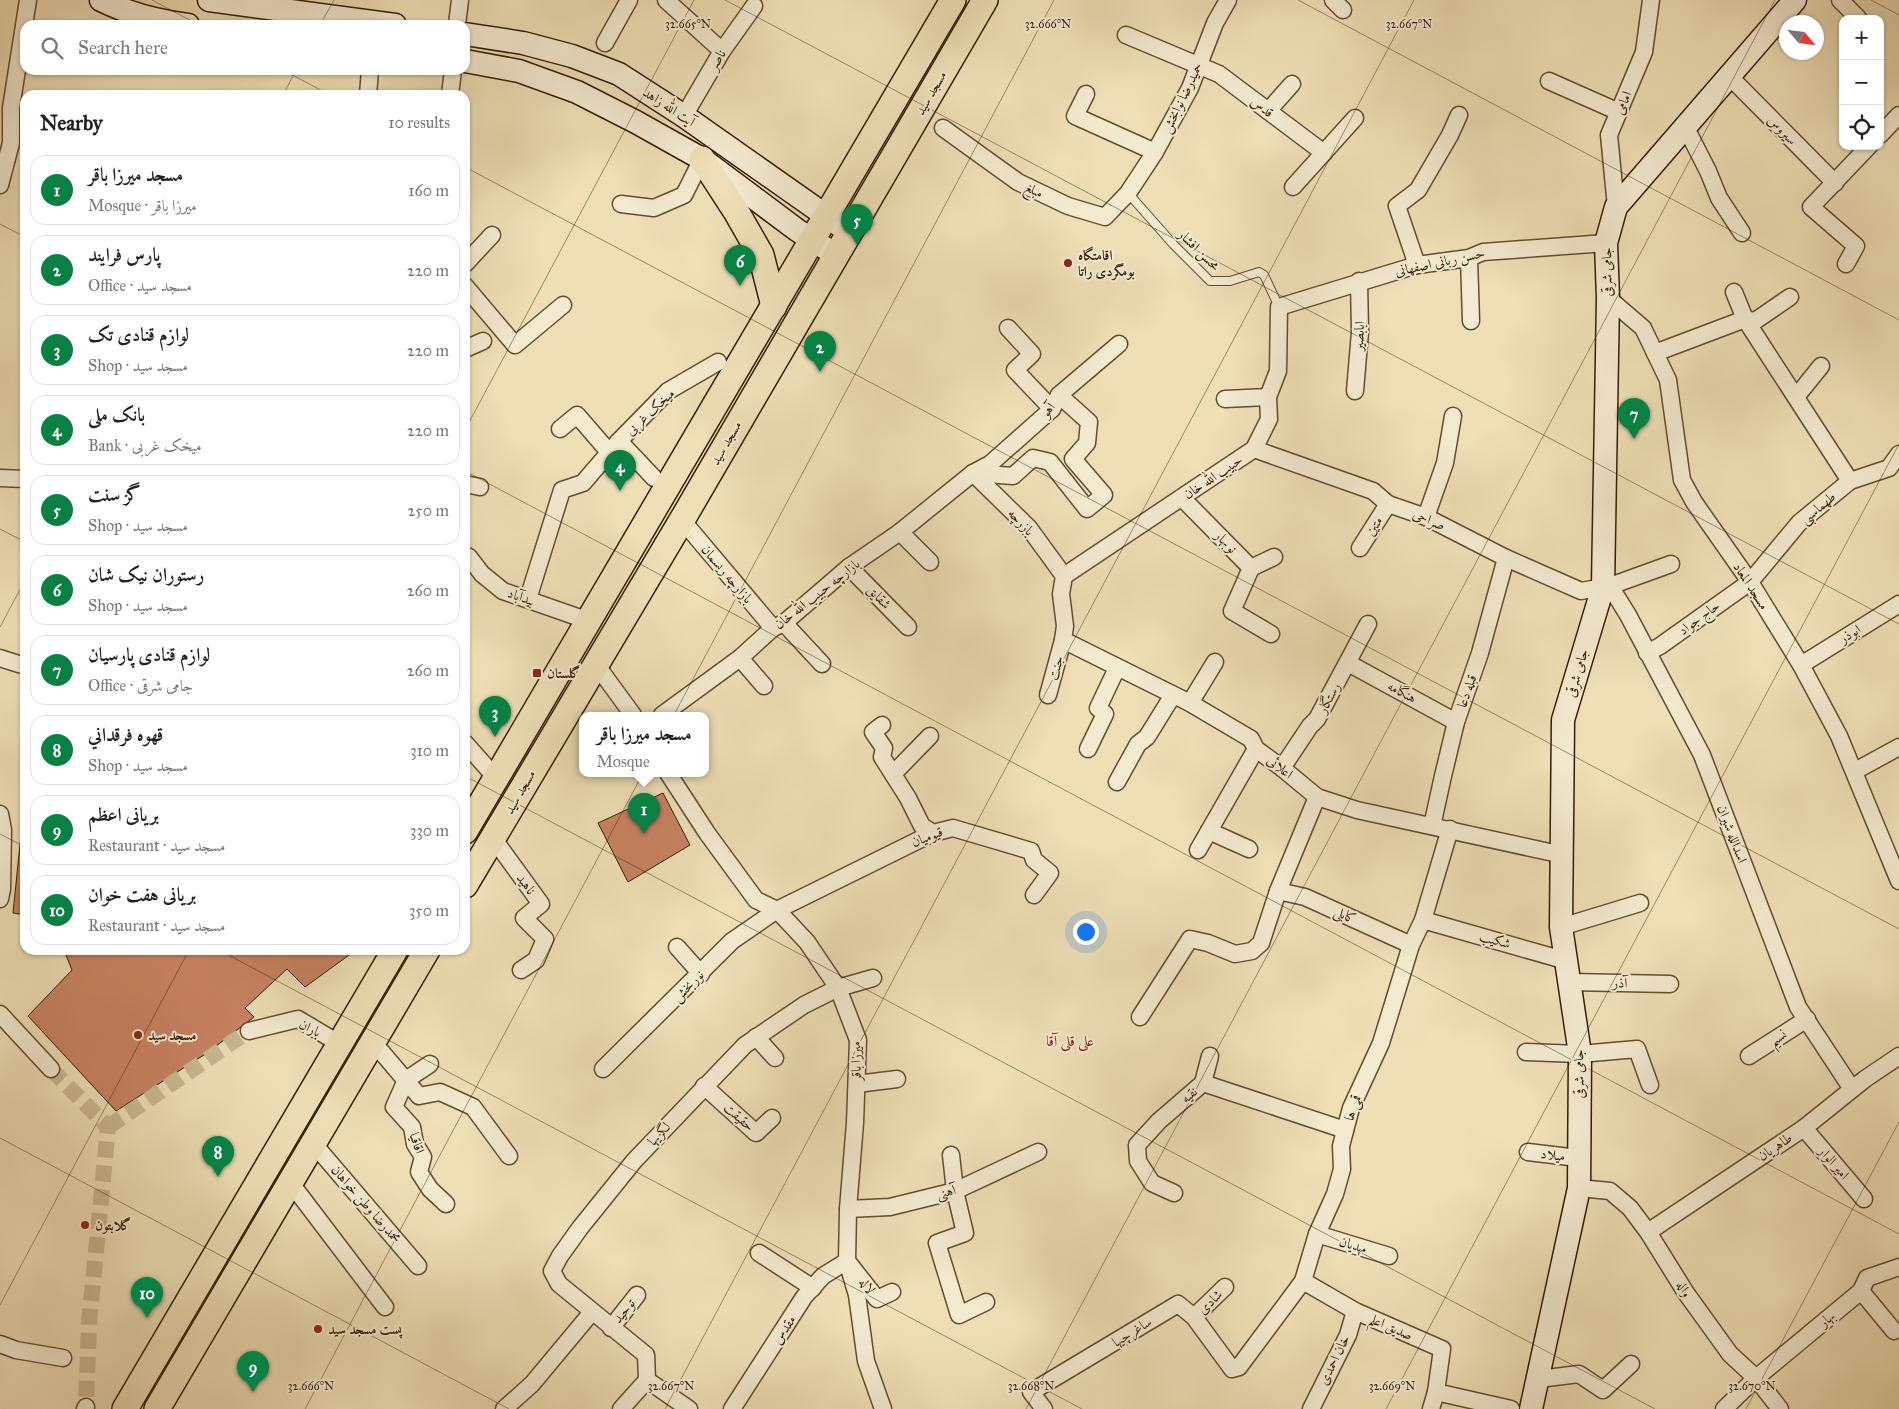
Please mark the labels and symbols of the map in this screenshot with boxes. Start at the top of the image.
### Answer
north arrow [1779,15,1824,60]
text: 32.665°N [665,17,711,31]
text: 32.666°N [1025,17,1071,31]
text: 32.667°N [1386,17,1432,31]
street label: ناصر [703,46,731,76]
street label: حمیدرضا نوابخش [1158,60,1207,137]
street label: مسجد سید [912,68,950,118]
street label: آیت الله زاهد [640,81,702,131]
street label: امامی [1611,89,1635,117]
street label: قدس [1247,93,1277,121]
street label: سیروس [1764,112,1800,148]
street label: مبلغ [1020,178,1046,206]
pin: 5 [841,204,873,245]
street label: محسن افشار [1172,224,1224,275]
street label: حسن ربانی اصفهانی [1393,244,1487,281]
pin: 6 [724,245,756,286]
place label: اقامتگاه بومگردی راتا [1078,246,1135,281]
street label: جامی شرقی [1598,247,1617,297]
marker: اقامتگاه بومگردی راتا [1062,257,1074,269]
street label: ابابصیر [1350,321,1368,353]
pin: 2 [804,331,836,372]
street label: میخک غربی [622,385,679,440]
street label: آهو [1036,398,1060,422]
pin: 7 [1618,398,1650,439]
street label: مسجد سید [707,418,745,468]
street label: حبیب الله خان [1179,449,1246,504]
pin: 4 [604,450,636,491]
street label: طهماسبی [1797,488,1841,530]
street label: بازرچه [1004,505,1038,540]
street label: صراحی [1410,506,1448,535]
street label: متین [1362,513,1386,539]
street label: نوبهار [1209,526,1241,558]
street label: بازارچه ریسمان [697,541,757,608]
street label: بازارچه حبیب الله خان [769,553,864,634]
street label: مسجد المعاد [1729,559,1773,613]
street label: شقایق [863,581,895,613]
street label: بیدآباد [505,584,537,610]
street label: حاج جواد [1675,597,1725,642]
street label: ابوذر [1834,621,1864,648]
street label: جامی شرقی [1562,647,1593,699]
street label: جنت [1045,654,1067,682]
place label: گلستان [547,664,580,682]
marker: گلستان [531,667,543,679]
street label: قبله دعا [1453,672,1481,710]
street label: هنگامه [1385,676,1420,707]
street label: رستگار [1312,679,1344,718]
pin: 3 [479,696,511,737]
street label: اعلائی [1264,752,1296,782]
street label: مسجد سید [501,767,539,817]
pin: 1 [628,793,660,834]
street label: اسدالله شیران [1713,803,1751,865]
street label: قیومیان [909,823,945,851]
street label: ناهید [513,870,540,898]
street label: کابلی [1331,903,1359,928]
your location [1073,919,1099,945]
street label: شکیب [1477,927,1513,954]
street label: نوربخش [668,966,709,1006]
street label: آذر [1610,974,1630,992]
street label: باران [296,1015,324,1041]
street label: نسیم [1766,1026,1793,1054]
place label: مسجد سید [148,1027,196,1044]
marker: مسجد سید [132,1029,144,1041]
district label: علی قلی آقا [1046,1032,1094,1052]
street label: میرزا باقر [847,1041,865,1083]
street label: جامی شرقی [1570,1049,1589,1099]
street label: نقیه [1177,1083,1201,1107]
street label: قمی ها [1341,1093,1366,1124]
street label: حقیقت [720,1099,758,1135]
street label: لگزیها [644,1119,675,1150]
street label: طاهریان [1755,1129,1795,1165]
street label: اقاقیا [406,1130,428,1156]
pin: 8 [202,1136,234,1177]
street label: امیر الوار [1814,1142,1853,1183]
street label: میلاد [1540,1145,1566,1165]
street label: محمدرضا وطن خواهان [327,1161,405,1247]
street label: آهنی [934,1181,960,1204]
place label: گلابتون [95,1216,131,1234]
marker: گلابتون [79,1219,91,1231]
street label: مهدیان [1337,1233,1369,1258]
street label: لاله [855,1274,879,1298]
pin: 10 [131,1277,163,1318]
street label: واله [1672,1278,1696,1300]
street label: شادی [1194,1286,1226,1318]
street label: توحید [609,1295,639,1327]
street label: بهار [1814,1307,1839,1333]
street label: صدیق اعلم [1364,1310,1415,1349]
street label: مقدس [769,1312,799,1348]
street label: ساغرچیها [1109,1313,1155,1352]
place label: پست مسجد سید [328,1321,403,1339]
marker: پست مسجد سید [312,1323,324,1335]
street label: خان احمدی [1315,1332,1353,1388]
pin: 9 [237,1351,269,1392]
text: 32.666°N [288,1379,334,1393]
text: 32.667°N [648,1379,694,1393]
text: 32.668°N [1008,1379,1054,1393]
text: 32.669°N [1369,1379,1415,1393]
text: 32.670°N [1728,1379,1776,1393]

